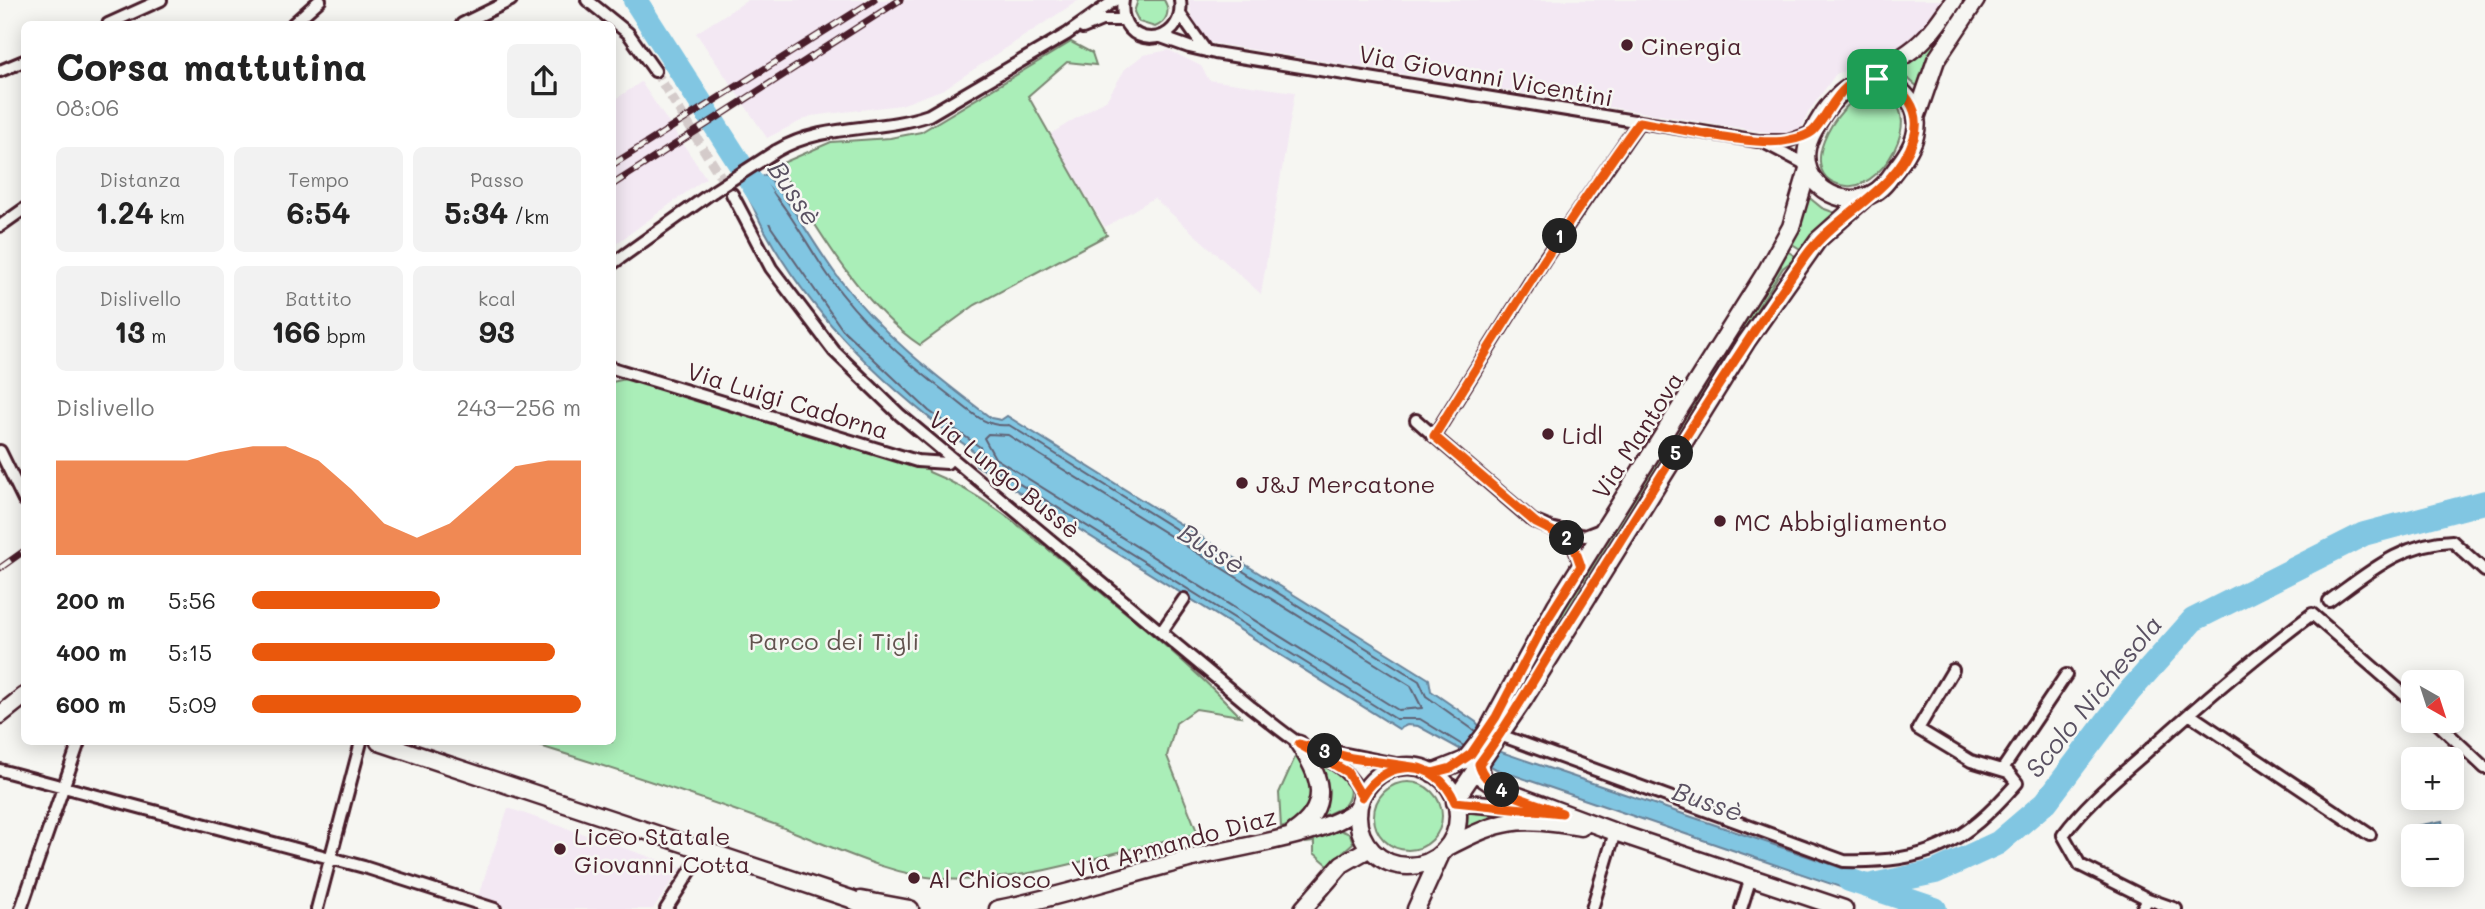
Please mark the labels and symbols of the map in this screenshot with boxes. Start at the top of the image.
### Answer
place label: Cinergia [1641,30,1742,61]
street label: Via Giovanni Vicentini [1356,37,1616,113]
marker: Cinergia [1619,37,1635,53]
pin [1847,49,1907,109]
water label: Bussè [761,154,829,232]
pin: 1 [1542,218,1578,254]
street label: Via Luigi Cadorna [683,355,893,445]
street label: Via Mantova [1584,366,1690,504]
street label: Via Lungo Bussè [923,403,1087,545]
place label: Lidl [1562,419,1603,450]
marker: Lidl [1540,426,1556,442]
pin: 5 [1658,435,1694,470]
place label: J&J Mercatone [1256,468,1435,499]
marker: J&J Mercatone [1234,475,1250,491]
place label: MC Abbigliamento [1734,506,1947,537]
marker: MC Abbigliamento [1712,513,1728,529]
water label: Bussè [1173,515,1251,581]
pin: 2 [1550,520,1584,556]
water label: Scolo Nichesola [2017,608,2169,784]
park label: Parco dei Tigli [749,625,919,656]
north arrow [2401,670,2464,733]
pin: 3 [1308,734,1342,768]
pin: 4 [1484,772,1520,808]
water label: Bussè [1669,773,1747,829]
street label: Via Armando Diaz [1068,800,1280,884]
place label: Liceo Statale Giovanni Cotta [574,820,750,879]
marker: Liceo Statale Giovanni Cotta [552,841,568,857]
place label: Al Chiosco [928,863,1051,894]
marker: Al Chiosco [906,870,922,886]

